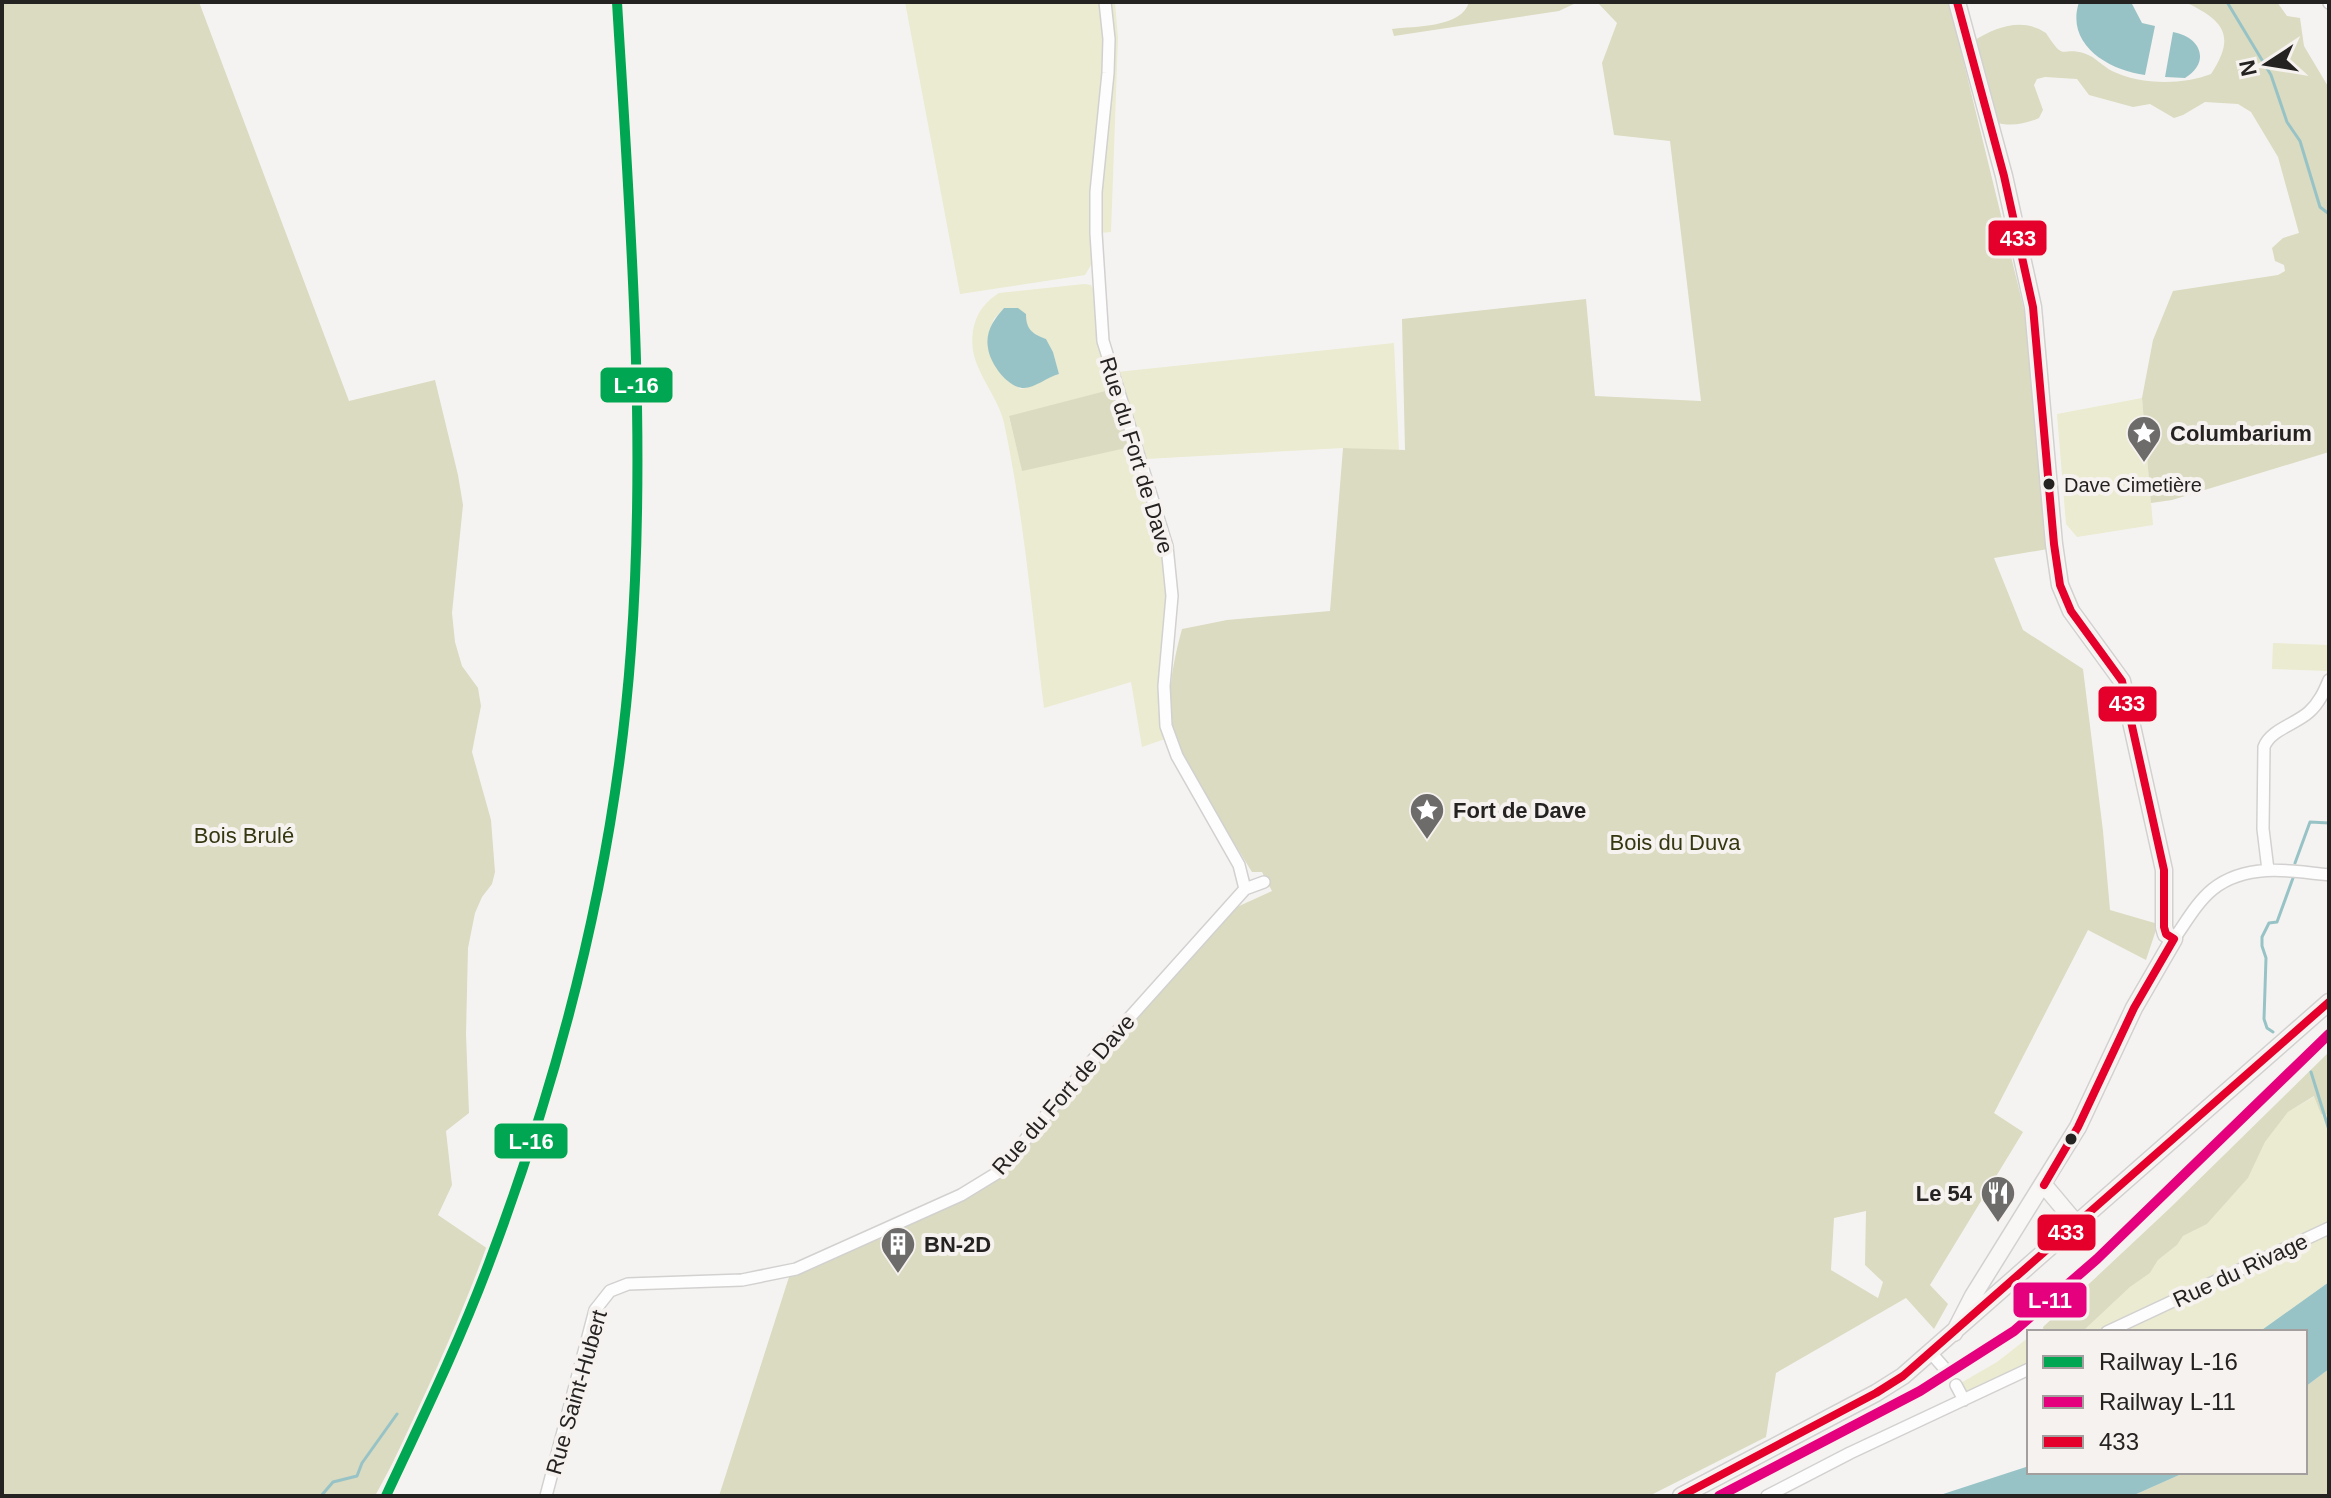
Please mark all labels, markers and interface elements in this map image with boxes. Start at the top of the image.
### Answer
north arrow [2227,24,2307,104]
text: N [2234,58,2262,78]
line badge: 433 [1987,219,2048,257]
text: 433 [2000,226,2036,251]
street label: Rue du Fort de Dave [1095,354,1178,556]
line badge: L-16 [599,366,674,404]
text: L-16 [613,373,659,398]
place icon: Columbarium [2125,414,2163,464]
place label: Columbarium [2170,421,2312,446]
place label: Dave Cimetière [2064,474,2202,496]
marker: Dave Cimetière [2041,476,2057,492]
line badge: 433 [2097,685,2158,723]
text: 433 [2109,691,2145,716]
place icon: Fort de Dave [1408,791,1446,841]
place label: Fort de Dave [1453,798,1586,823]
park label: Bois Brulé [194,823,294,848]
park label: Bois du Duva [1610,830,1741,855]
street label: Rue du Fort de Dave [987,1009,1140,1180]
line badge: L-16 [493,1122,569,1160]
text: L-16 [508,1129,554,1154]
unlabelled marker [2063,1131,2079,1147]
restaurant icon: Le 54 [1979,1174,2017,1224]
place label: Le 54 [1916,1181,1973,1206]
line badge: 433 [2036,1213,2097,1252]
text: 433 [2048,1220,2084,1245]
building icon: BN-2D [879,1225,917,1275]
street label: Rue du Rivage [2169,1228,2311,1313]
place label: BN-2D [924,1232,991,1257]
line badge: L-11 [2012,1281,2088,1319]
text: L-11 [2028,1288,2072,1313]
street label: Rue Saint-Hubert [541,1307,612,1477]
legend [2027,1330,2307,1474]
text: Railway L-16 [2099,1348,2238,1375]
text: Railway L-11 [2099,1388,2236,1415]
text: 433 [2099,1428,2139,1455]

